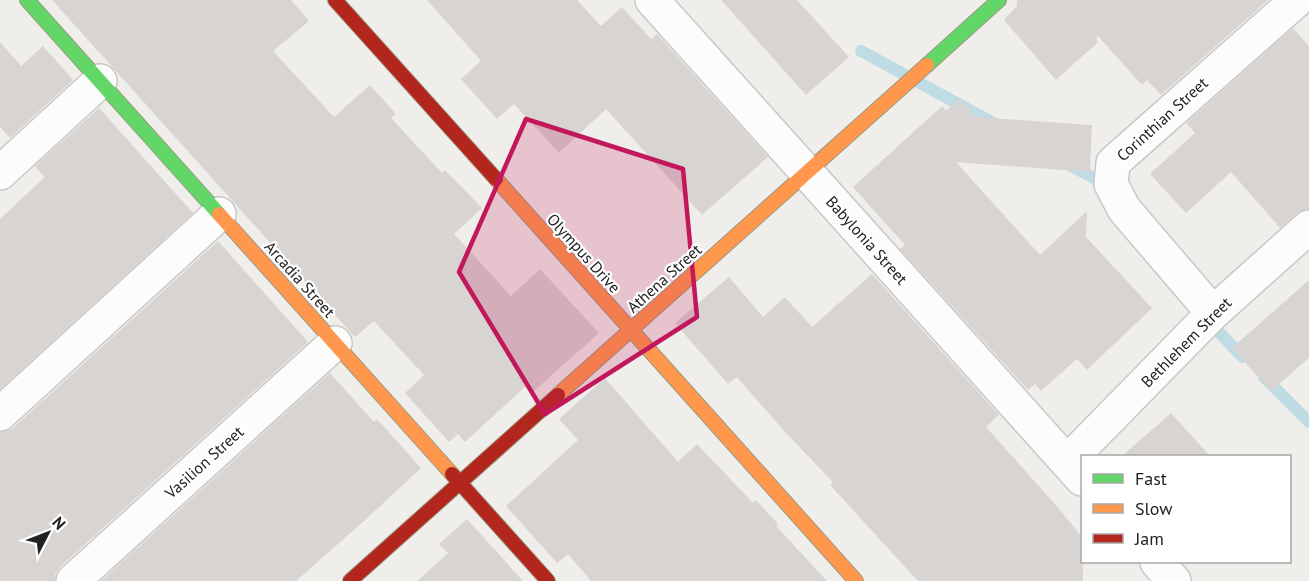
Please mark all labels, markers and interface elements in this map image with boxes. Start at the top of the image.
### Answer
street label: Corinthian Street [1112,72,1212,165]
street label: Babylonia Street [822,191,912,289]
street label: Olympus Drive [543,209,625,297]
street label: Arcadia Street [260,237,340,322]
street label: Athena Street [623,239,706,317]
street label: Bethlehem Street [1137,292,1236,391]
street label: Vasilion Street [160,421,248,503]
legend [1081,455,1291,563]
text: Fast [1135,467,1167,490]
text: Slow [1135,497,1173,520]
north arrow [18,503,78,563]
text: N [48,512,70,534]
text: Jam [1134,527,1164,550]

